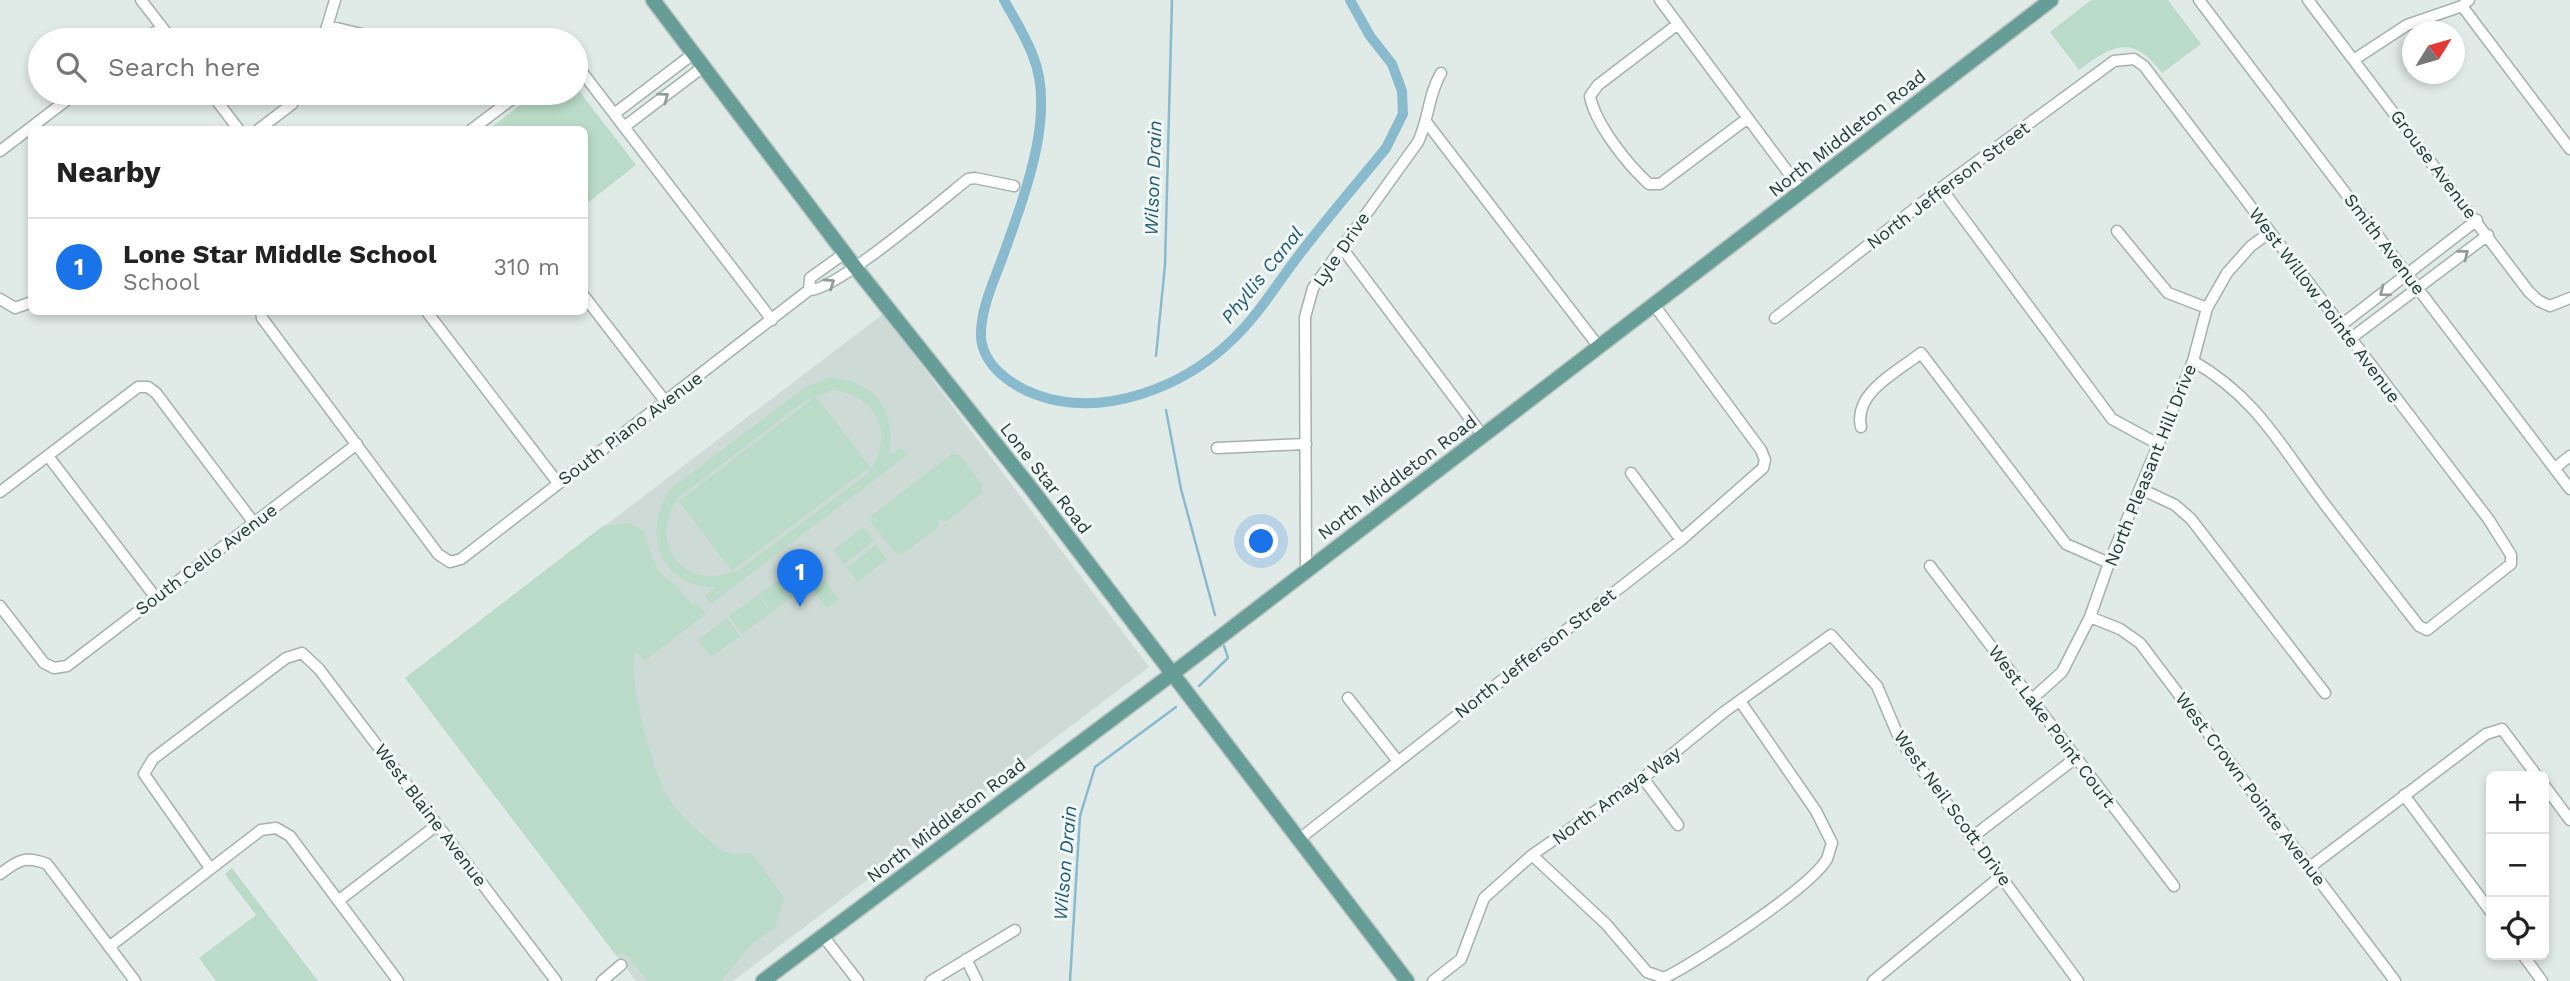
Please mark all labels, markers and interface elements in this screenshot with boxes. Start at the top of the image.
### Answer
north arrow [2402,21,2465,84]
search box [28,28,588,105]
icon: search [52,48,90,86]
text: Search here [108,52,260,82]
street label: North Middleton Road [1764,65,1930,201]
one-way arrow [656,92,668,105]
street label: Grouse Avenue [2386,105,2482,223]
street label: North Jefferson Street [1862,117,2034,253]
water label: Wilson Drain [1139,120,1167,236]
text: Nearby [56,154,161,189]
street label: Smith Avenue [2340,189,2430,299]
street label: West Willow Pointe Avenue [2245,203,2405,407]
street label: Lyle Drive [1308,208,1374,290]
water label: Phyllis Canal [1216,222,1308,328]
text: Lone Star Middle School [123,239,436,269]
one-way arrow [2456,249,2468,262]
text: 1 [74,254,84,281]
text: 310 m [494,254,560,281]
text: School [123,269,200,296]
one-way arrow [823,279,836,292]
one-way arrow [2380,284,2392,297]
street label: North Pleasant Hill Drive [2100,361,2200,569]
street label: South Piano Avenue [554,367,706,489]
street label: North Middleton Road [1313,410,1481,544]
street label: Lone Star Road [996,418,1096,538]
street label: South Cello Avenue [131,499,281,619]
your location [1244,524,1278,558]
pin: 1 [777,549,823,607]
street label: North Jefferson Street [1450,583,1620,722]
street label: West Lake Point Court [1984,641,2120,811]
street label: West Crown Pointe Avenue [2171,688,2331,890]
street label: West Neil Scott Drive [1890,726,2016,890]
street label: West Blaine Avenue [371,740,491,890]
street label: North Amaya Way [1548,741,1685,849]
street label: North Middleton Road [862,753,1030,887]
map controls [2486,771,2549,960]
button: + [2486,771,2549,834]
water label: Wilson Drain [1049,804,1081,922]
button: − [2486,834,2549,897]
button: locate [2486,897,2549,960]

